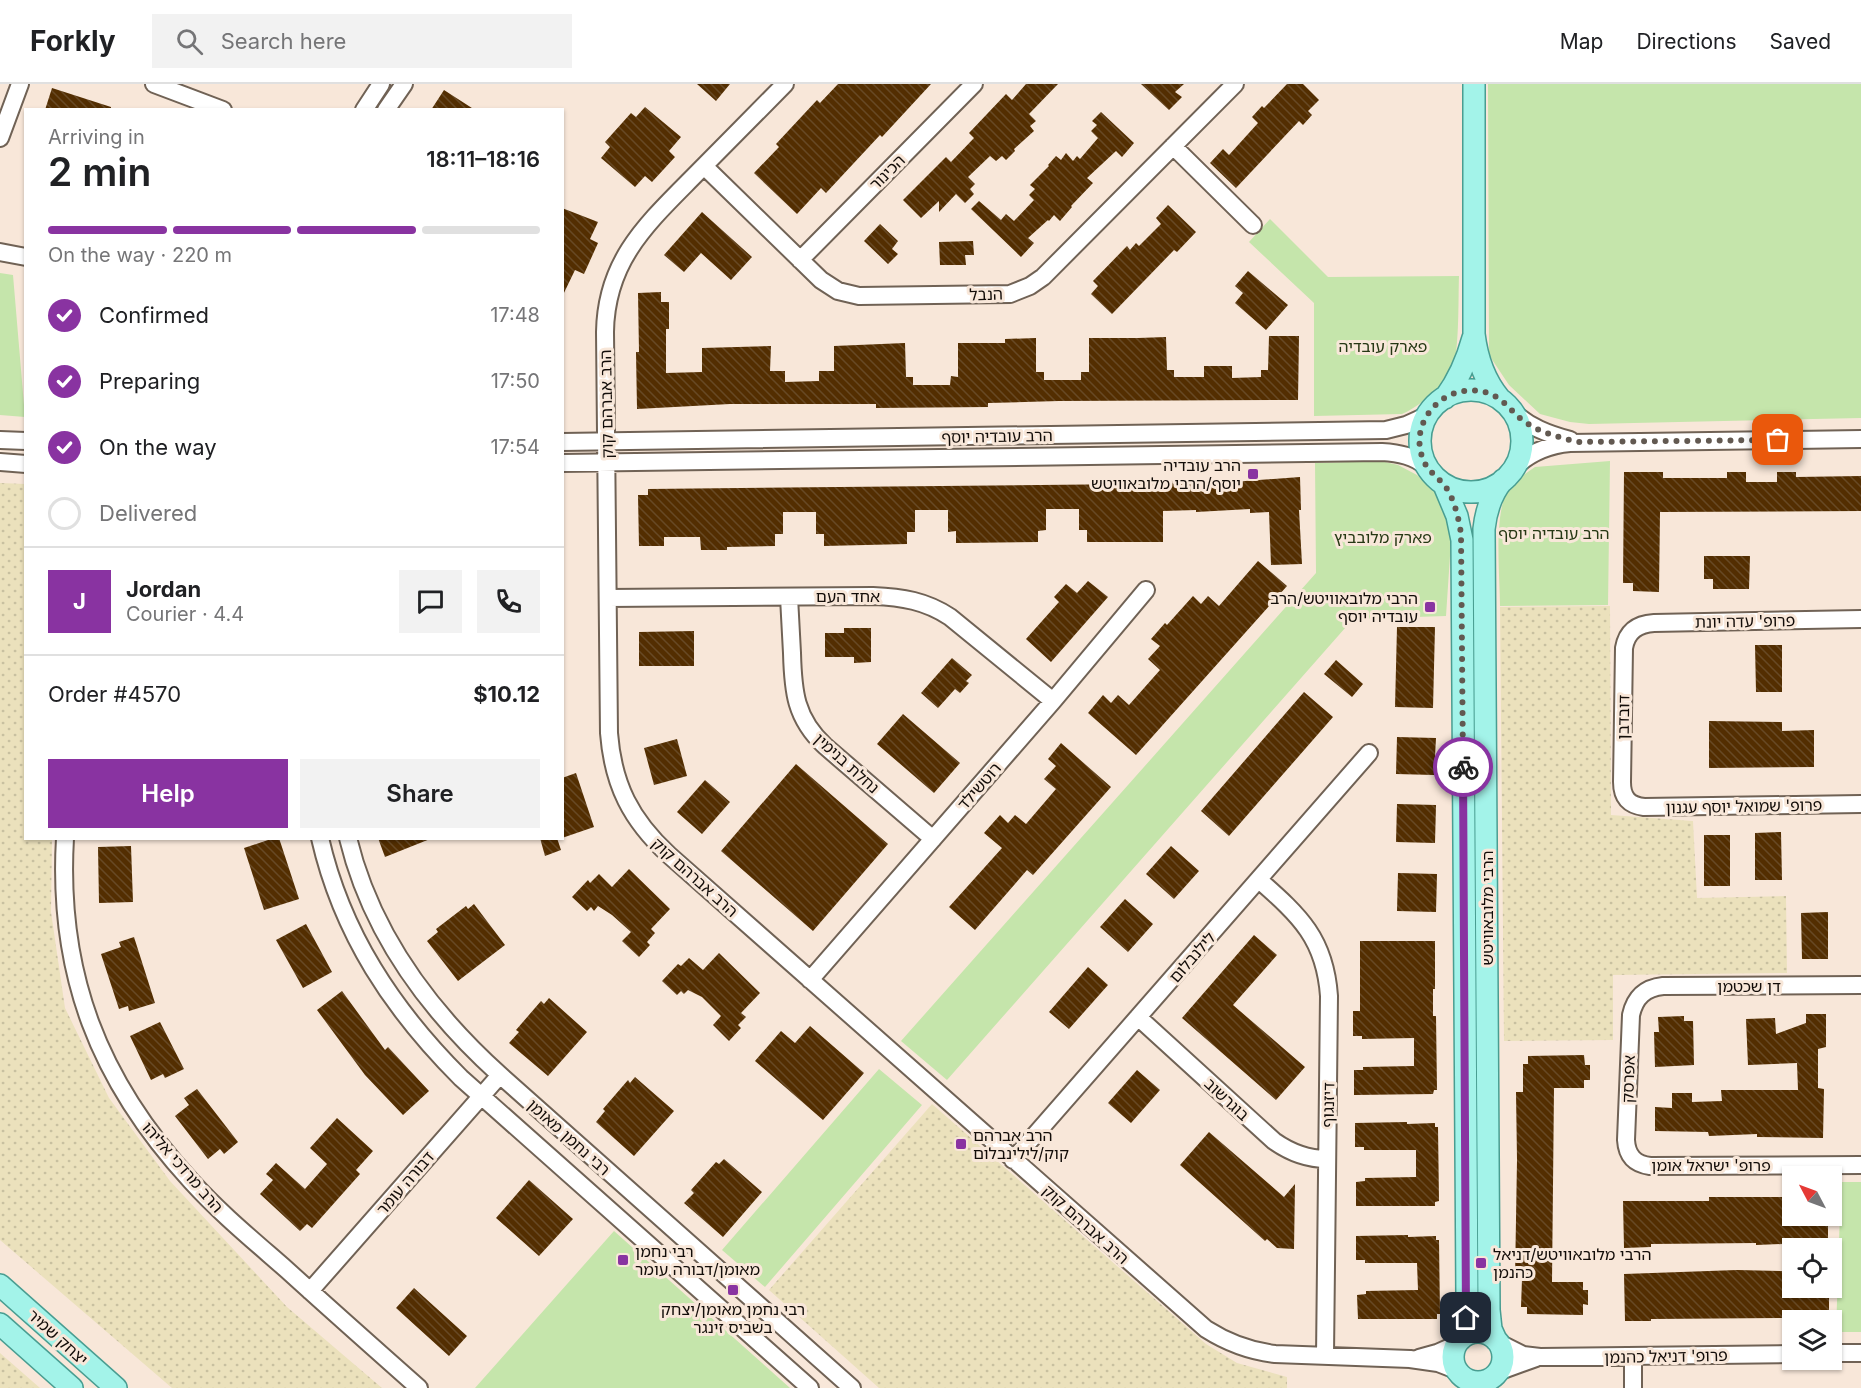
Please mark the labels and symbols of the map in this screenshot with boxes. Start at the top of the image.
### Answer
street label: הכינור [865,150,909,194]
street label: הנבל [969,283,1003,305]
park label: פארק עובדיה [1339,336,1427,356]
street label: הרב אברהם קוק [595,349,617,459]
pin [1752,414,1803,465]
street label: הרב עובדיה יוסף [941,425,1053,447]
place label: הרב עובדיה יוסף/הרבי מלובאוויטש [1091,455,1241,493]
marker: הרב עובדיה יוסף/הרבי מלובאוויטש [1246,467,1260,481]
park label: הרב עובדיה יוסף [1498,523,1610,543]
park label: פארק מלובביץ [1334,527,1432,547]
street label: אחד העם [816,586,880,606]
place label: הרבי מלובאוויטש/הרב עובדיה יוסף [1270,588,1418,626]
marker: הרבי מלובאוויטש/הרב עובדיה יוסף [1423,600,1437,614]
street label: פרופ' עדה יונת [1695,610,1795,632]
street label: דובדבן [1613,694,1633,740]
street label: נחלת בנימין [810,729,884,797]
courier [1433,737,1493,797]
street label: רוטשילד [953,758,1005,814]
street label: פרופ' שמואל יוסף עגנון [1666,795,1822,817]
street label: הרב אברהם קוק [648,833,742,921]
street label: הרבי מלובאוויטש [1477,850,1497,966]
street label: לילנבלום [1165,928,1219,986]
street label: דן שכטמן [1717,976,1781,996]
street label: אפרסק [1617,1055,1639,1103]
street label: בוגרשוב [1200,1073,1254,1125]
street label: דיזנגוף [1318,1082,1338,1128]
street label: רבי נחמן מאומן [524,1095,614,1179]
street label: הרב מרדכי אליהו [138,1118,228,1216]
place label: הרב אברהם קוק/לילינבלום [973,1125,1069,1163]
marker: הרב אברהם קוק/לילינבלום [954,1137,968,1151]
street label: דבורה עומר [372,1147,438,1219]
street label: פרופ' ישראל אומן [1651,1155,1771,1175]
north arrow [1782,1166,1842,1226]
street label: הרב אברהם קוק [1039,1180,1133,1268]
place label: רבי נחמן מאומן/דבורה עומר [635,1241,760,1279]
place label: הרבי מלובאוויטש/דניאל כהנמן [1493,1244,1651,1282]
marker: רבי נחמן מאומן/דבורה עומר [616,1253,630,1267]
marker: הרבי מלובאוויטש/דניאל כהנמן [1474,1256,1488,1270]
marker: רבי נחמן מאומן/יצחק בשביס זינגר [726,1283,740,1297]
pin [1440,1292,1491,1343]
place label: רבי נחמן מאומן/יצחק בשביס זינגר [661,1299,805,1337]
street label: יצחק שמיר [24,1305,92,1369]
street label: פרופ' דניאל כהנמן [1604,1345,1728,1367]

